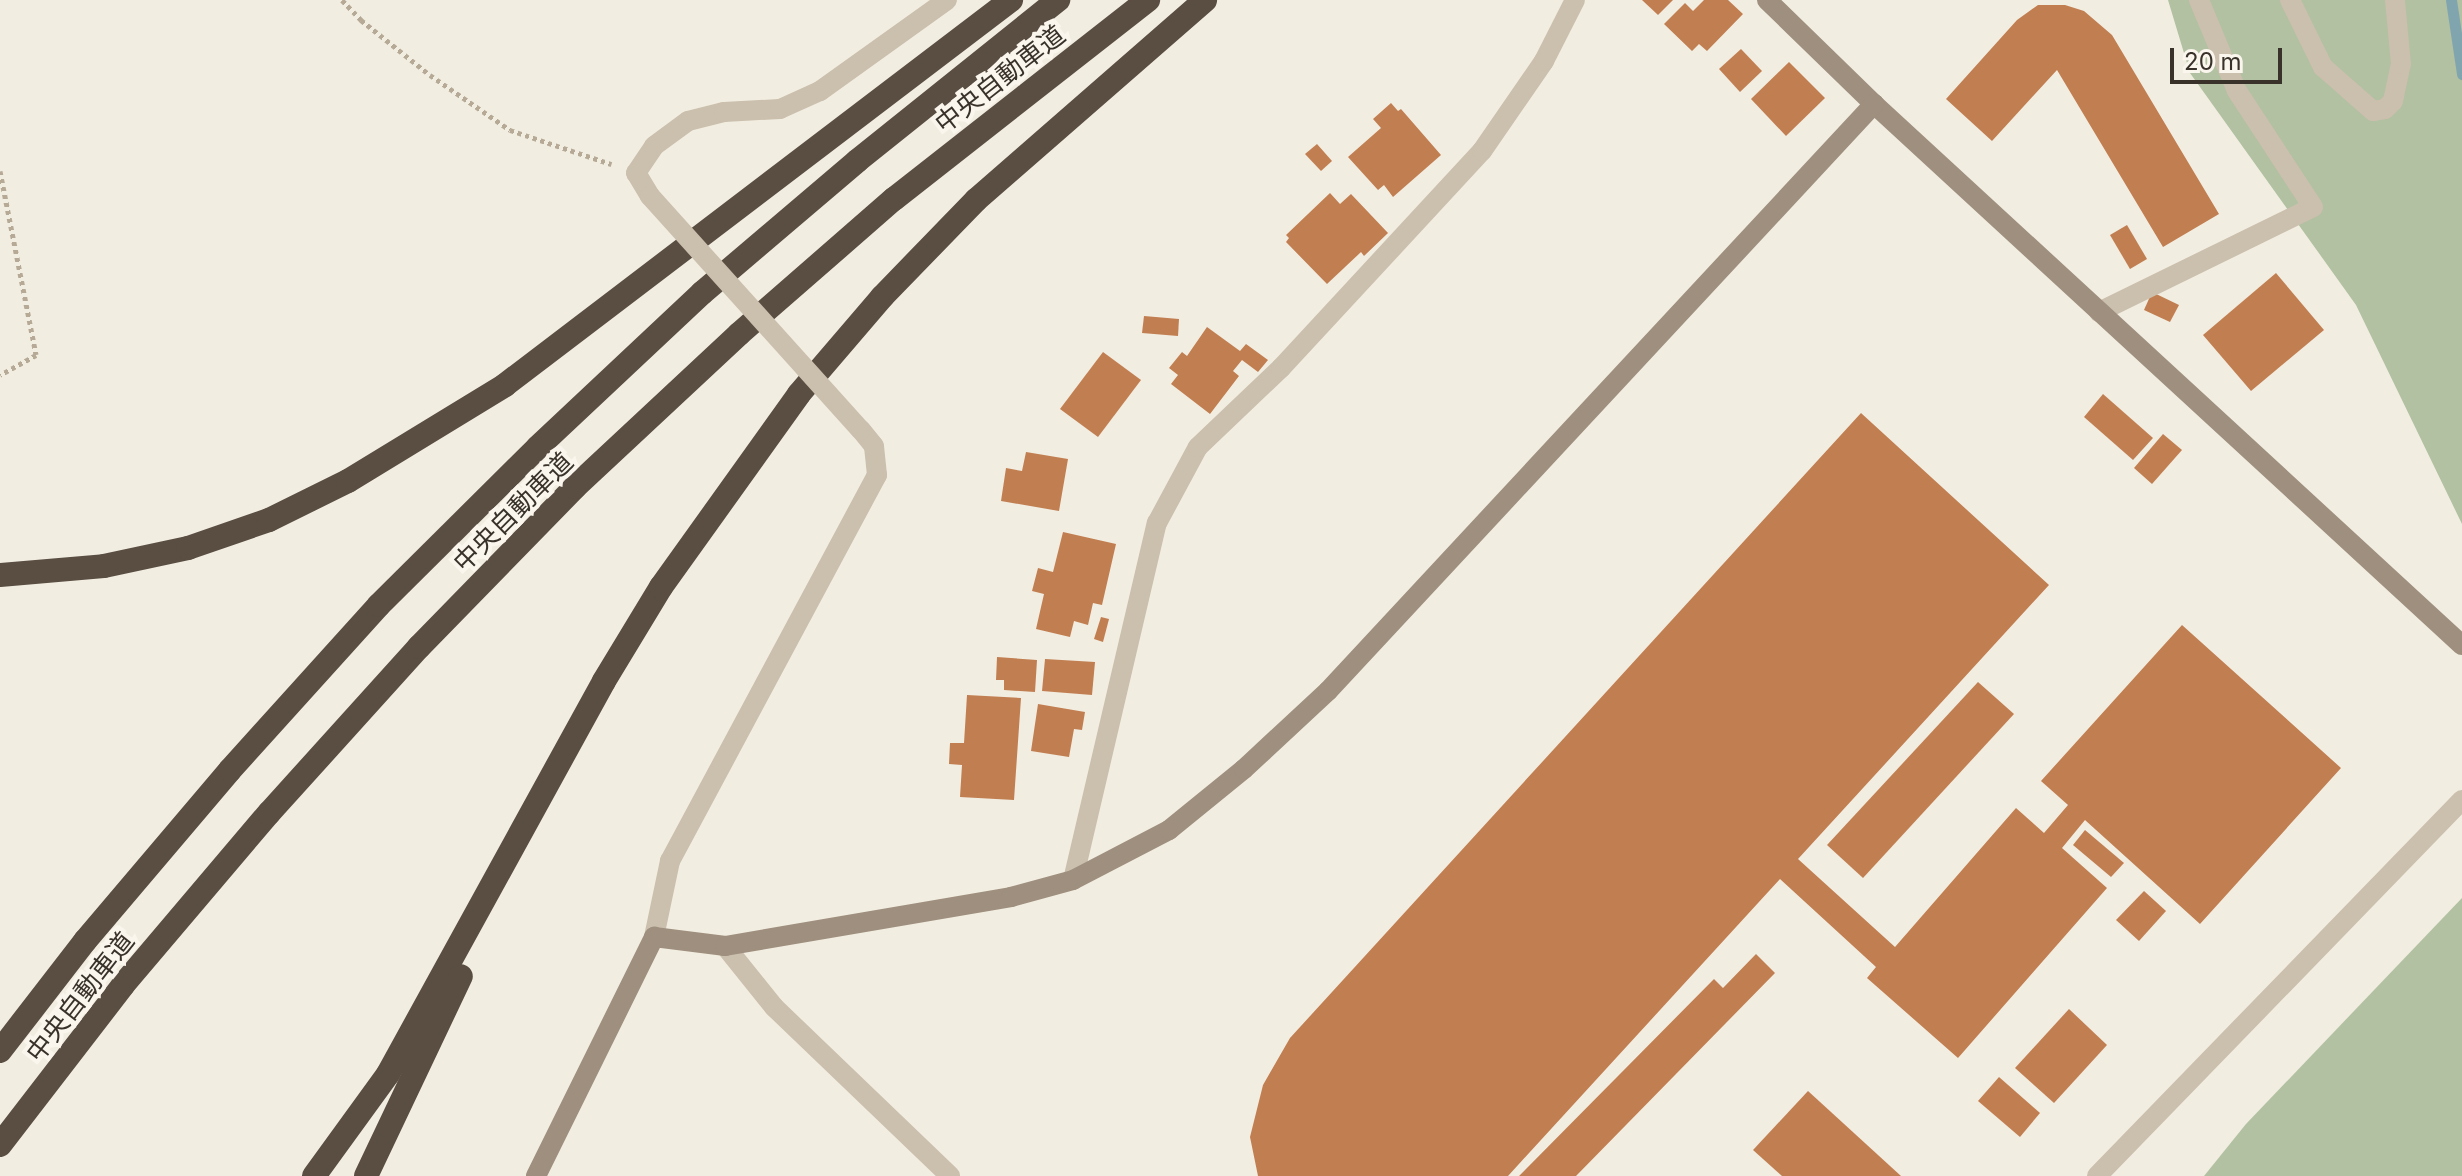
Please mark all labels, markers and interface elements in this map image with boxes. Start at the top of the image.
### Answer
street label: 中央自動車道 [929,19,1071,139]
scale bar [2174,32,2286,82]
text: 20 m [2184,47,2242,76]
street label: 中央自動車道 [447,446,579,578]
street label: 中央自動車道 [20,926,140,1068]

